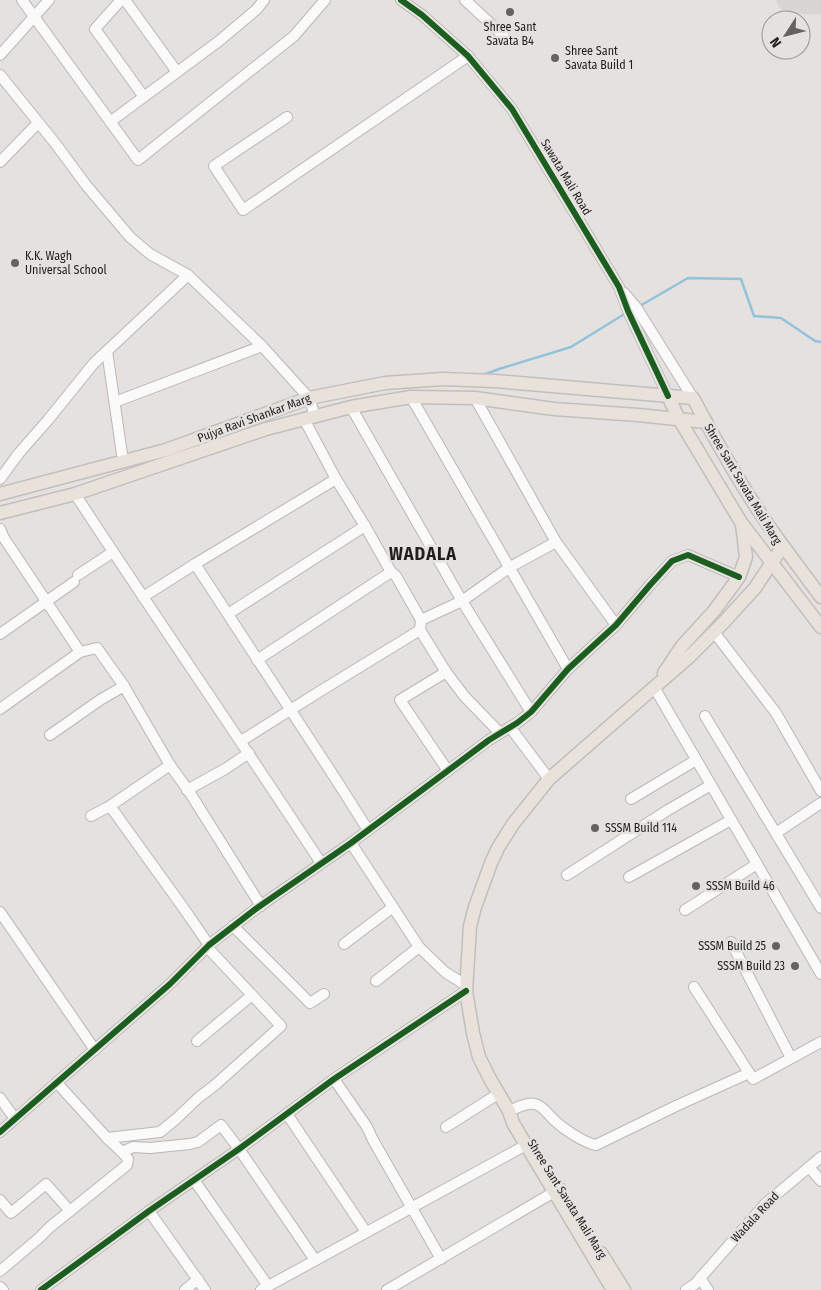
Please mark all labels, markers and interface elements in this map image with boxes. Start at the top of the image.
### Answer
marker: Shree Sant Savata B4 [504,6,516,18]
north arrow [761,10,811,60]
place label: Shree Sant Savata B4 [484,20,537,48]
text: N [767,34,785,51]
place label: Shree Sant Savata Build 1 [565,44,633,72]
marker: Shree Sant Savata Build 1 [549,52,561,64]
street label: Sawata Mali Road [538,137,594,217]
place label: K.K. Wagh Universal School [25,249,107,277]
marker: K.K. Wagh Universal School [9,257,21,269]
street label: Pujya Ravi Shankar Marg [196,391,313,445]
street label: Shree Sant Savata Mali Marg [701,421,785,547]
district label: WADALA [389,543,457,565]
place label: SSSM Build 114 [605,821,677,835]
marker: SSSM Build 114 [589,822,601,834]
place label: SSSM Build 46 [706,879,775,893]
marker: SSSM Build 46 [690,880,702,892]
place label: SSSM Build 25 [698,939,766,953]
marker: SSSM Build 25 [770,940,782,952]
place label: SSSM Build 23 [717,959,785,973]
marker: SSSM Build 23 [789,960,801,972]
street label: Shree Sant Savata Mali Marg [524,1137,610,1262]
street label: Wadala Road [728,1189,782,1245]

